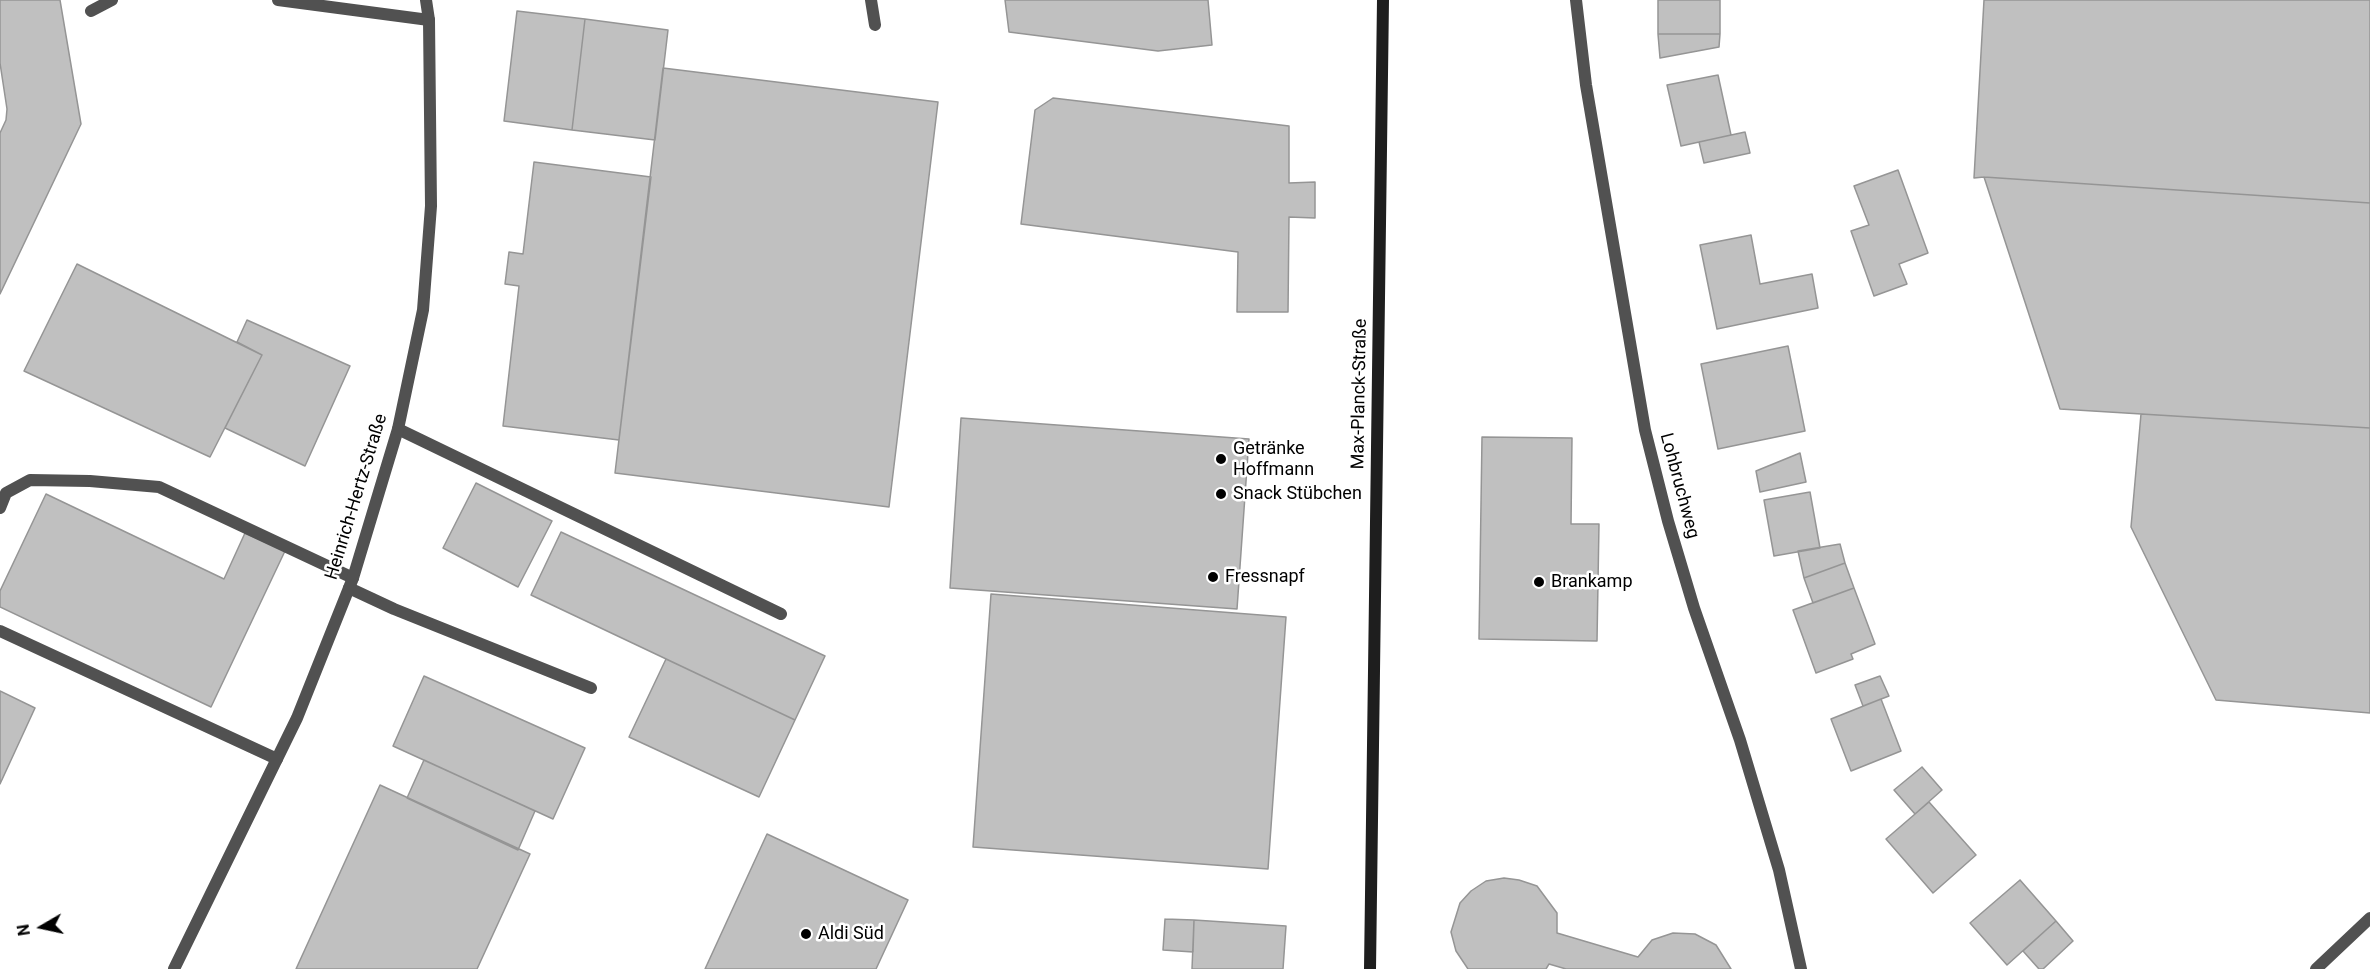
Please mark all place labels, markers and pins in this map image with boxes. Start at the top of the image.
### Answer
place label: Getränke Hoffmann [1233,438,1314,480]
marker: Getränke Hoffmann [1214,452,1228,466]
place label: Snack Stübchen [1233,483,1362,505]
marker: Snack Stübchen [1214,487,1228,501]
place label: Fressnapf [1225,566,1305,588]
marker: Fressnapf [1206,570,1220,584]
place label: Brankamp [1551,571,1633,593]
marker: Brankamp [1532,575,1546,589]
place label: Aldi Süd [818,923,884,945]
marker: Aldi Süd [799,927,813,941]

